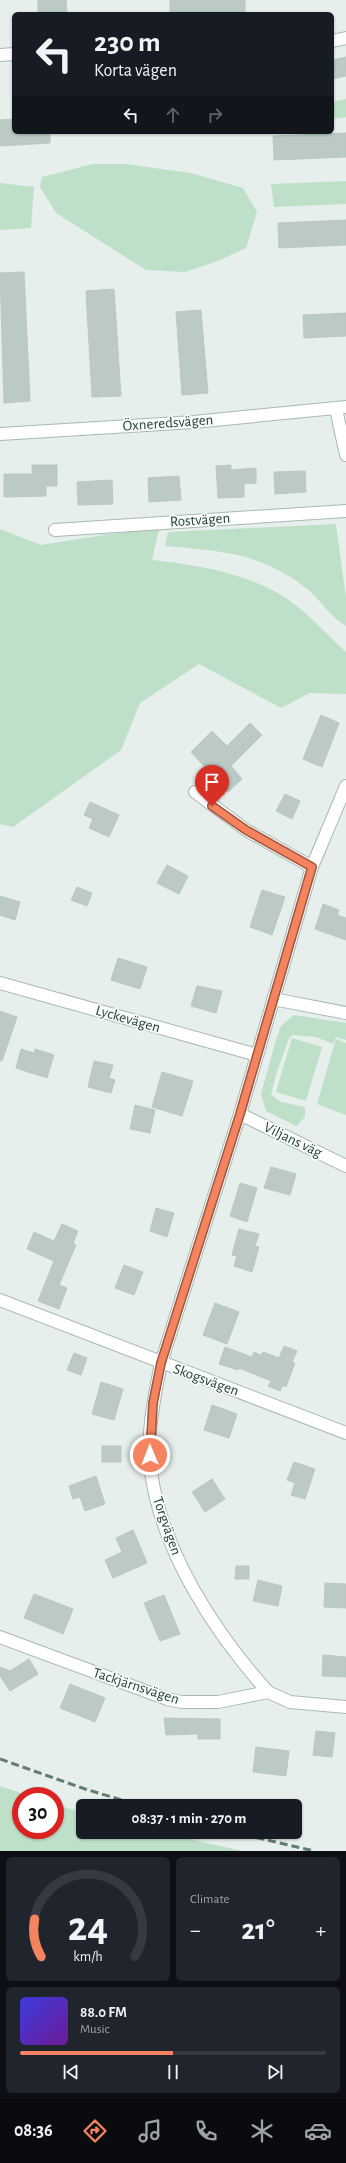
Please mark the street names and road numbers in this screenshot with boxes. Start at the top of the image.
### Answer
street label: Öxneredsvägen [122,410,214,434]
street label: Rostvägen [169,510,231,530]
street label: Lyckevägen [94,1003,162,1035]
street label: Viljans väg [262,1120,325,1161]
street label: Skogsvägen [171,1361,241,1399]
street label: Torgvägen [150,1495,184,1557]
street label: Tackjärnsvägen [91,1665,181,1707]

